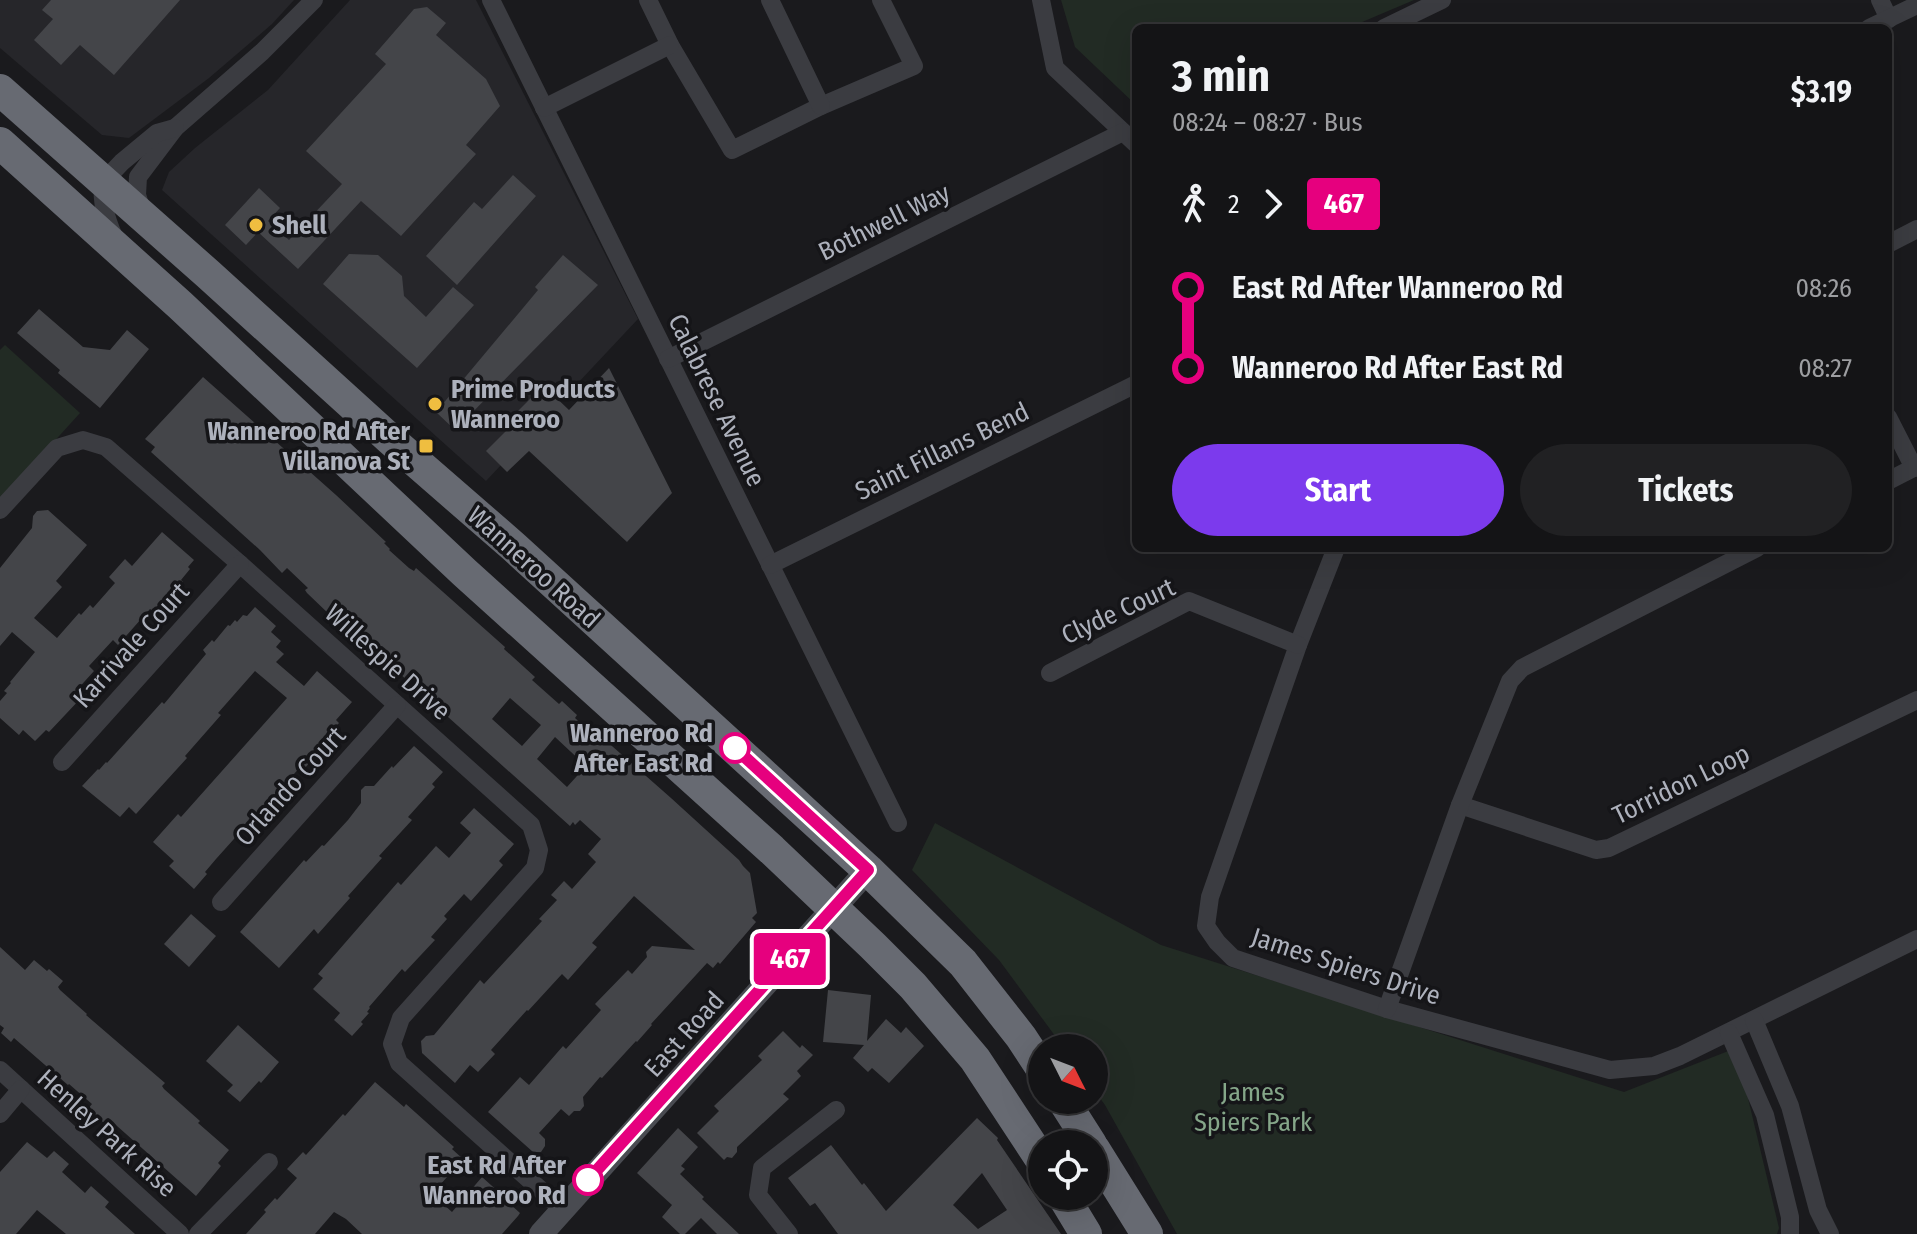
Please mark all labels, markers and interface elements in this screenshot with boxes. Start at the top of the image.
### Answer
text: 3 min [1172,50,1270,103]
text: $3.19 [1791,74,1852,110]
text: 08:24 – 08:27 · Bus [1172,107,1363,138]
street label: Bothwell Way [813,177,955,268]
icon: walk [1172,182,1216,226]
icon: forward [1251,182,1295,226]
text: 467 [1323,187,1364,220]
text: 2 [1228,189,1239,220]
place label: Shell [272,210,327,241]
marker: Shell [247,216,265,234]
text: East Rd After Wanneroo Rd [1232,270,1563,306]
text: 08:26 [1796,273,1852,304]
street label: Calabrese Avenue [661,309,772,492]
text: Wanneroo Rd After East Rd [1232,350,1563,386]
text: 08:27 [1798,353,1852,384]
place label: Prime Products Wanneroo [451,374,615,435]
marker: Prime Products Wanneroo [426,395,444,413]
street label: Saint Fillans Bend [850,396,1034,507]
place label: Wanneroo Rd After Villanova St [208,416,411,477]
marker: Wanneroo Rd After Villanova St [417,437,435,455]
button: Start [1172,444,1504,536]
button: Tickets [1520,444,1852,536]
street label: Wanneroo Road [461,500,606,635]
street label: Clyde Court [1057,572,1180,651]
street label: Karrivale Court [67,576,196,714]
street label: Willespie Drive [319,598,457,727]
place label: Wanneroo Rd After East Rd [570,718,713,779]
street label: Orlando Court [229,720,352,852]
marker: Wanneroo Rd After East Rd [720,733,750,763]
street label: Torridon Loop [1608,738,1755,831]
street label: James Spiers Drive [1247,921,1444,1012]
line badge: 467 [744,933,836,985]
text: 467 [770,942,810,975]
street label: East Road [638,985,731,1083]
north arrow [1028,1034,1108,1114]
map controls [1028,1034,1108,1210]
street label: Henley Park Rise [31,1063,183,1204]
park label: James Spiers Park [1194,1077,1313,1138]
button: locate [1028,1130,1108,1210]
place label: East Rd After Wanneroo Rd [423,1150,566,1211]
marker: East Rd After Wanneroo Rd [573,1165,603,1195]

